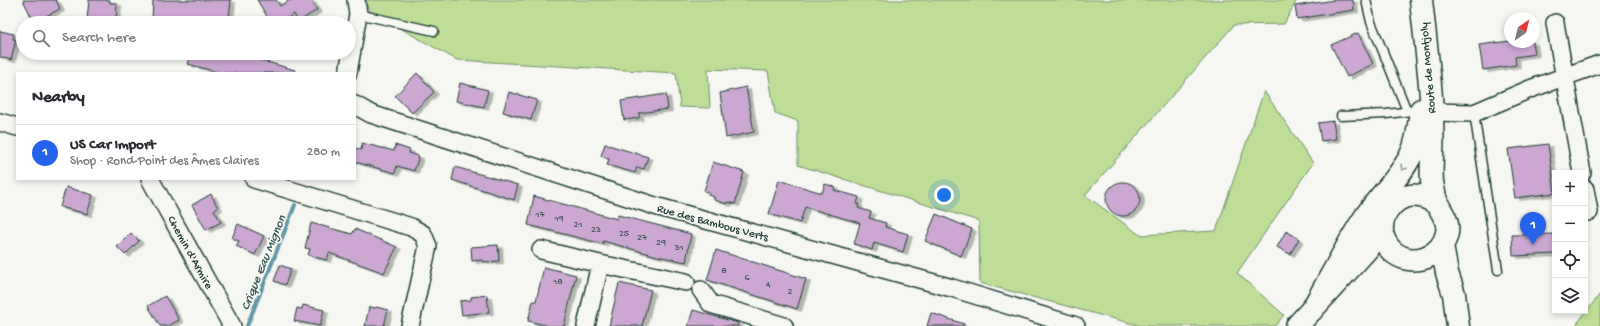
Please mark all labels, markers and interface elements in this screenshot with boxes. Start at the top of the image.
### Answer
north arrow [1504,12,1540,48]
search box [16,16,356,60]
street label: Route de Montjoly [1418,22,1440,114]
icon: search [30,27,52,49]
text: Search here [62,29,136,47]
text: Nearby [32,88,85,108]
text: US Car Import [70,136,155,154]
text: 1 [42,145,48,160]
text: 280 m [307,145,340,160]
text: Shop · Rond-Point des Âmes Claires [70,154,259,169]
one-way arrow [1401,164,1408,171]
map controls [1552,170,1588,314]
button: + [1552,170,1588,206]
your location [934,185,954,205]
street label: Rue des Bambous Verts [655,202,770,246]
button: − [1552,206,1588,242]
house number: 17 [534,209,545,221]
pin: 1 [1520,212,1546,245]
water label: Crique Eau Mignon [238,213,290,313]
house number: 19 [553,213,564,225]
street label: Chemin d'Armire [163,214,216,293]
house number: 21 [574,219,582,231]
house number: 23 [591,224,601,236]
house number: 25 [619,228,629,240]
house number: 27 [637,232,648,244]
house number: 29 [656,237,666,249]
house number: 31 [673,242,684,254]
button: locate [1552,242,1588,278]
house number: 8 [721,265,727,277]
house number: 6 [744,272,750,284]
house number: 18 [552,276,563,288]
button: layers [1552,278,1588,314]
house number: 4 [766,279,771,291]
house number: 2 [788,286,793,298]

